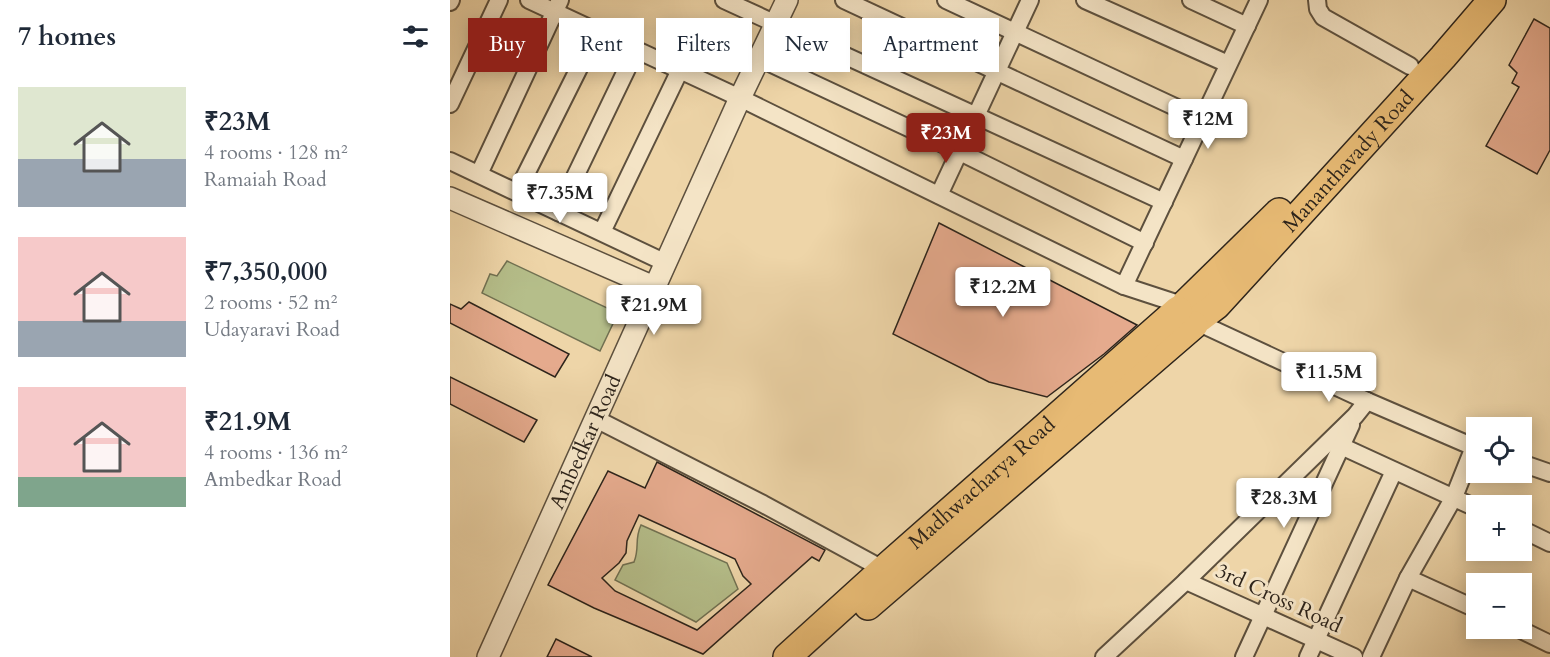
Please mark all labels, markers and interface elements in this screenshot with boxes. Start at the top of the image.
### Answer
chip: Buy [468,18,547,72]
chip: Rent [559,18,644,72]
chip: Filters [656,18,752,72]
chip: New [764,18,850,72]
chip: Apartment [862,18,999,72]
text: 7 homes [18,19,116,54]
icon: filters [399,20,432,53]
street label: Mananthavady Road [1276,84,1421,239]
pin: ₹12M [1172,99,1244,150]
text: ₹23M [204,104,271,139]
text: ₹12M [1182,105,1234,132]
icon: home [66,111,138,183]
pin: ₹23M [910,113,982,164]
text: ₹23M [920,119,972,146]
text: 4 rooms · 128 m² [204,139,348,166]
text: Ramaiah Road [204,166,327,193]
pin: ₹7.35M [511,173,609,224]
text: ₹7.35M [526,179,594,206]
text: ₹7,350,000 [204,254,327,289]
icon: home [66,261,138,333]
pin: ₹12.2M [954,267,1052,318]
text: ₹12.2M [969,273,1037,300]
pin: ₹21.9M [605,285,703,336]
text: 2 rooms · 52 m² [204,289,337,316]
text: ₹21.9M [620,291,688,318]
text: Udayaravi Road [204,316,340,343]
pin: ₹11.5M [1280,352,1378,403]
text: ₹11.5M [1295,358,1363,385]
street label: Ambedkar Road [543,370,628,514]
text: ₹21.9M [204,404,292,439]
icon: home [66,411,138,483]
street label: Madhwacharya Road [902,411,1062,556]
map controls [1466,417,1532,639]
button: locate [1466,417,1532,483]
text: 4 rooms · 136 m² [204,439,348,466]
text: Ambedkar Road [204,466,342,493]
pin: ₹28.3M [1235,478,1333,529]
text: ₹28.3M [1250,484,1318,511]
button: + [1466,495,1532,561]
street label: 3rd Cross Road [1211,557,1347,640]
button: − [1466,573,1532,639]

